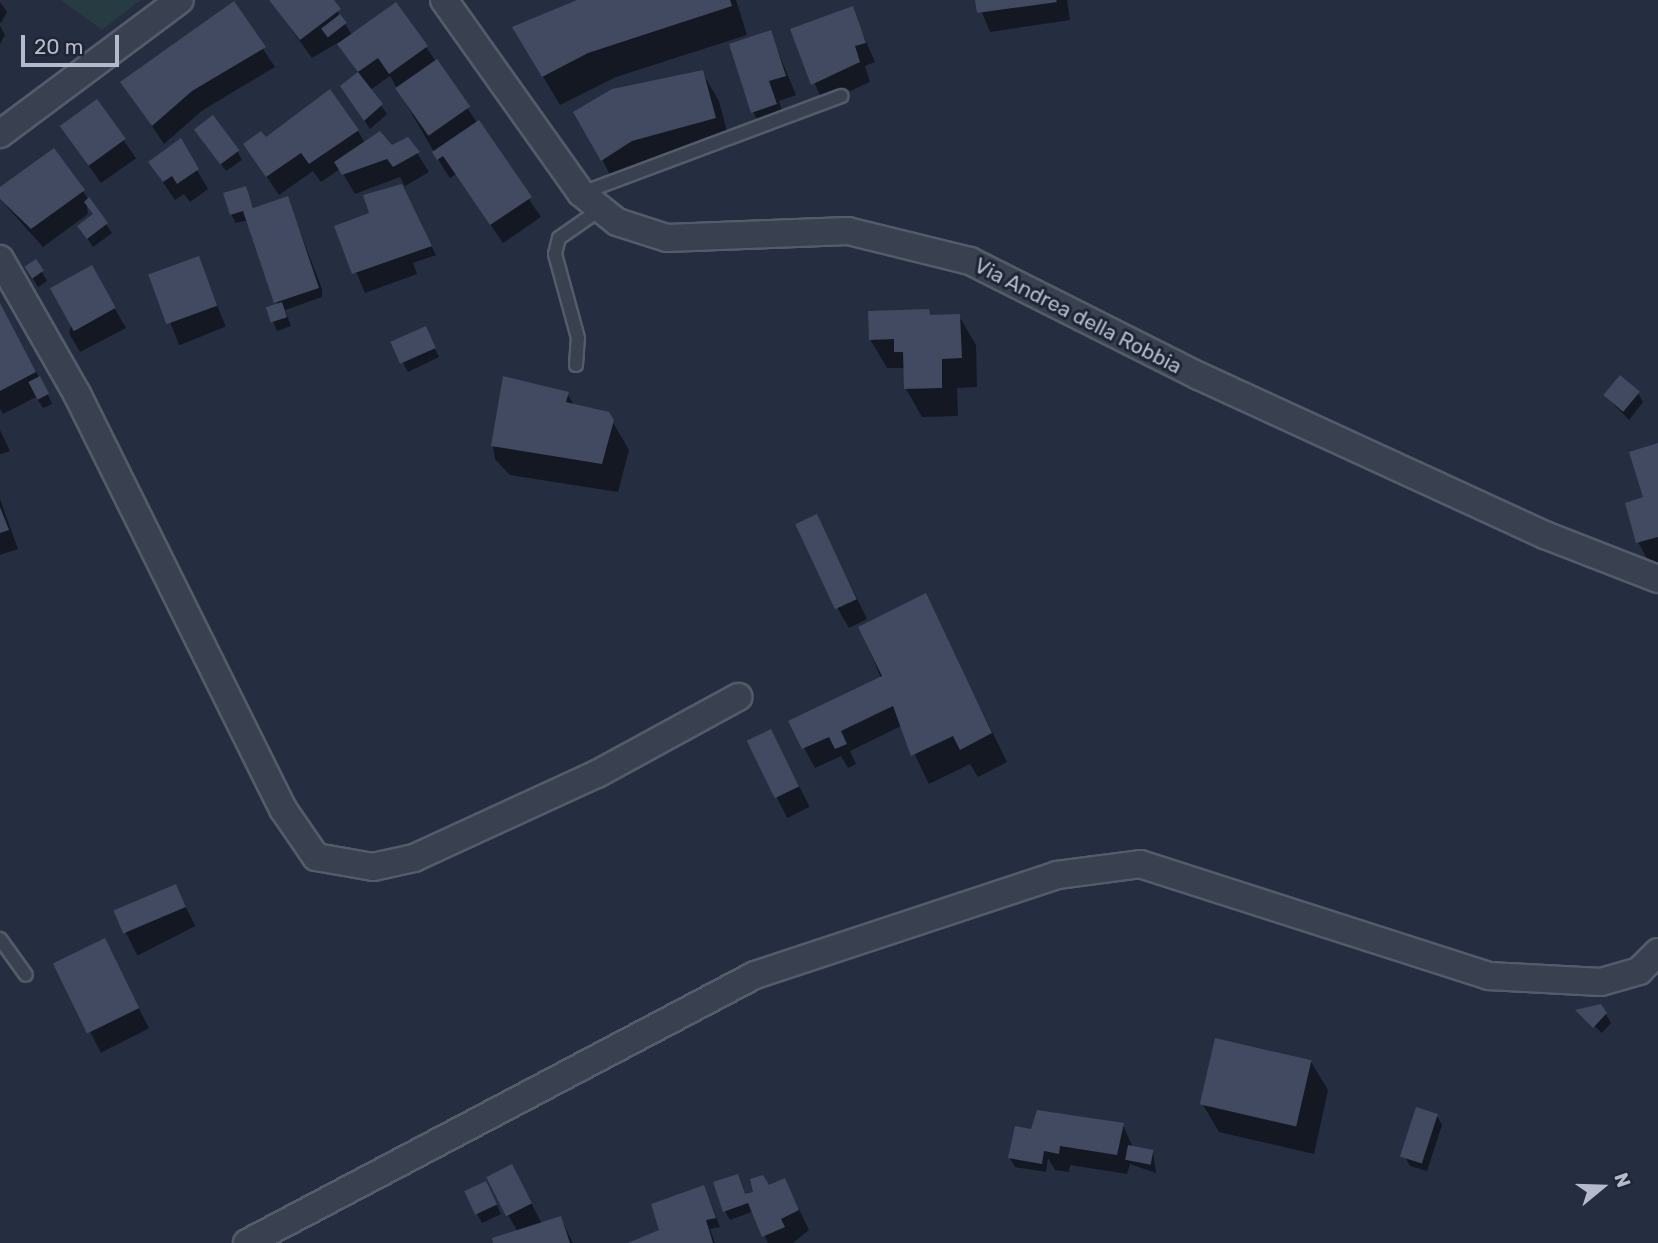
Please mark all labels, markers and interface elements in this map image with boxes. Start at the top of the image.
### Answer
scale bar [24,21,122,65]
text: 20 m [34,34,83,59]
street label: Via Andrea della Robbia [970,253,1186,379]
north arrow [1567,1152,1637,1222]
text: N [1609,1170,1635,1190]

